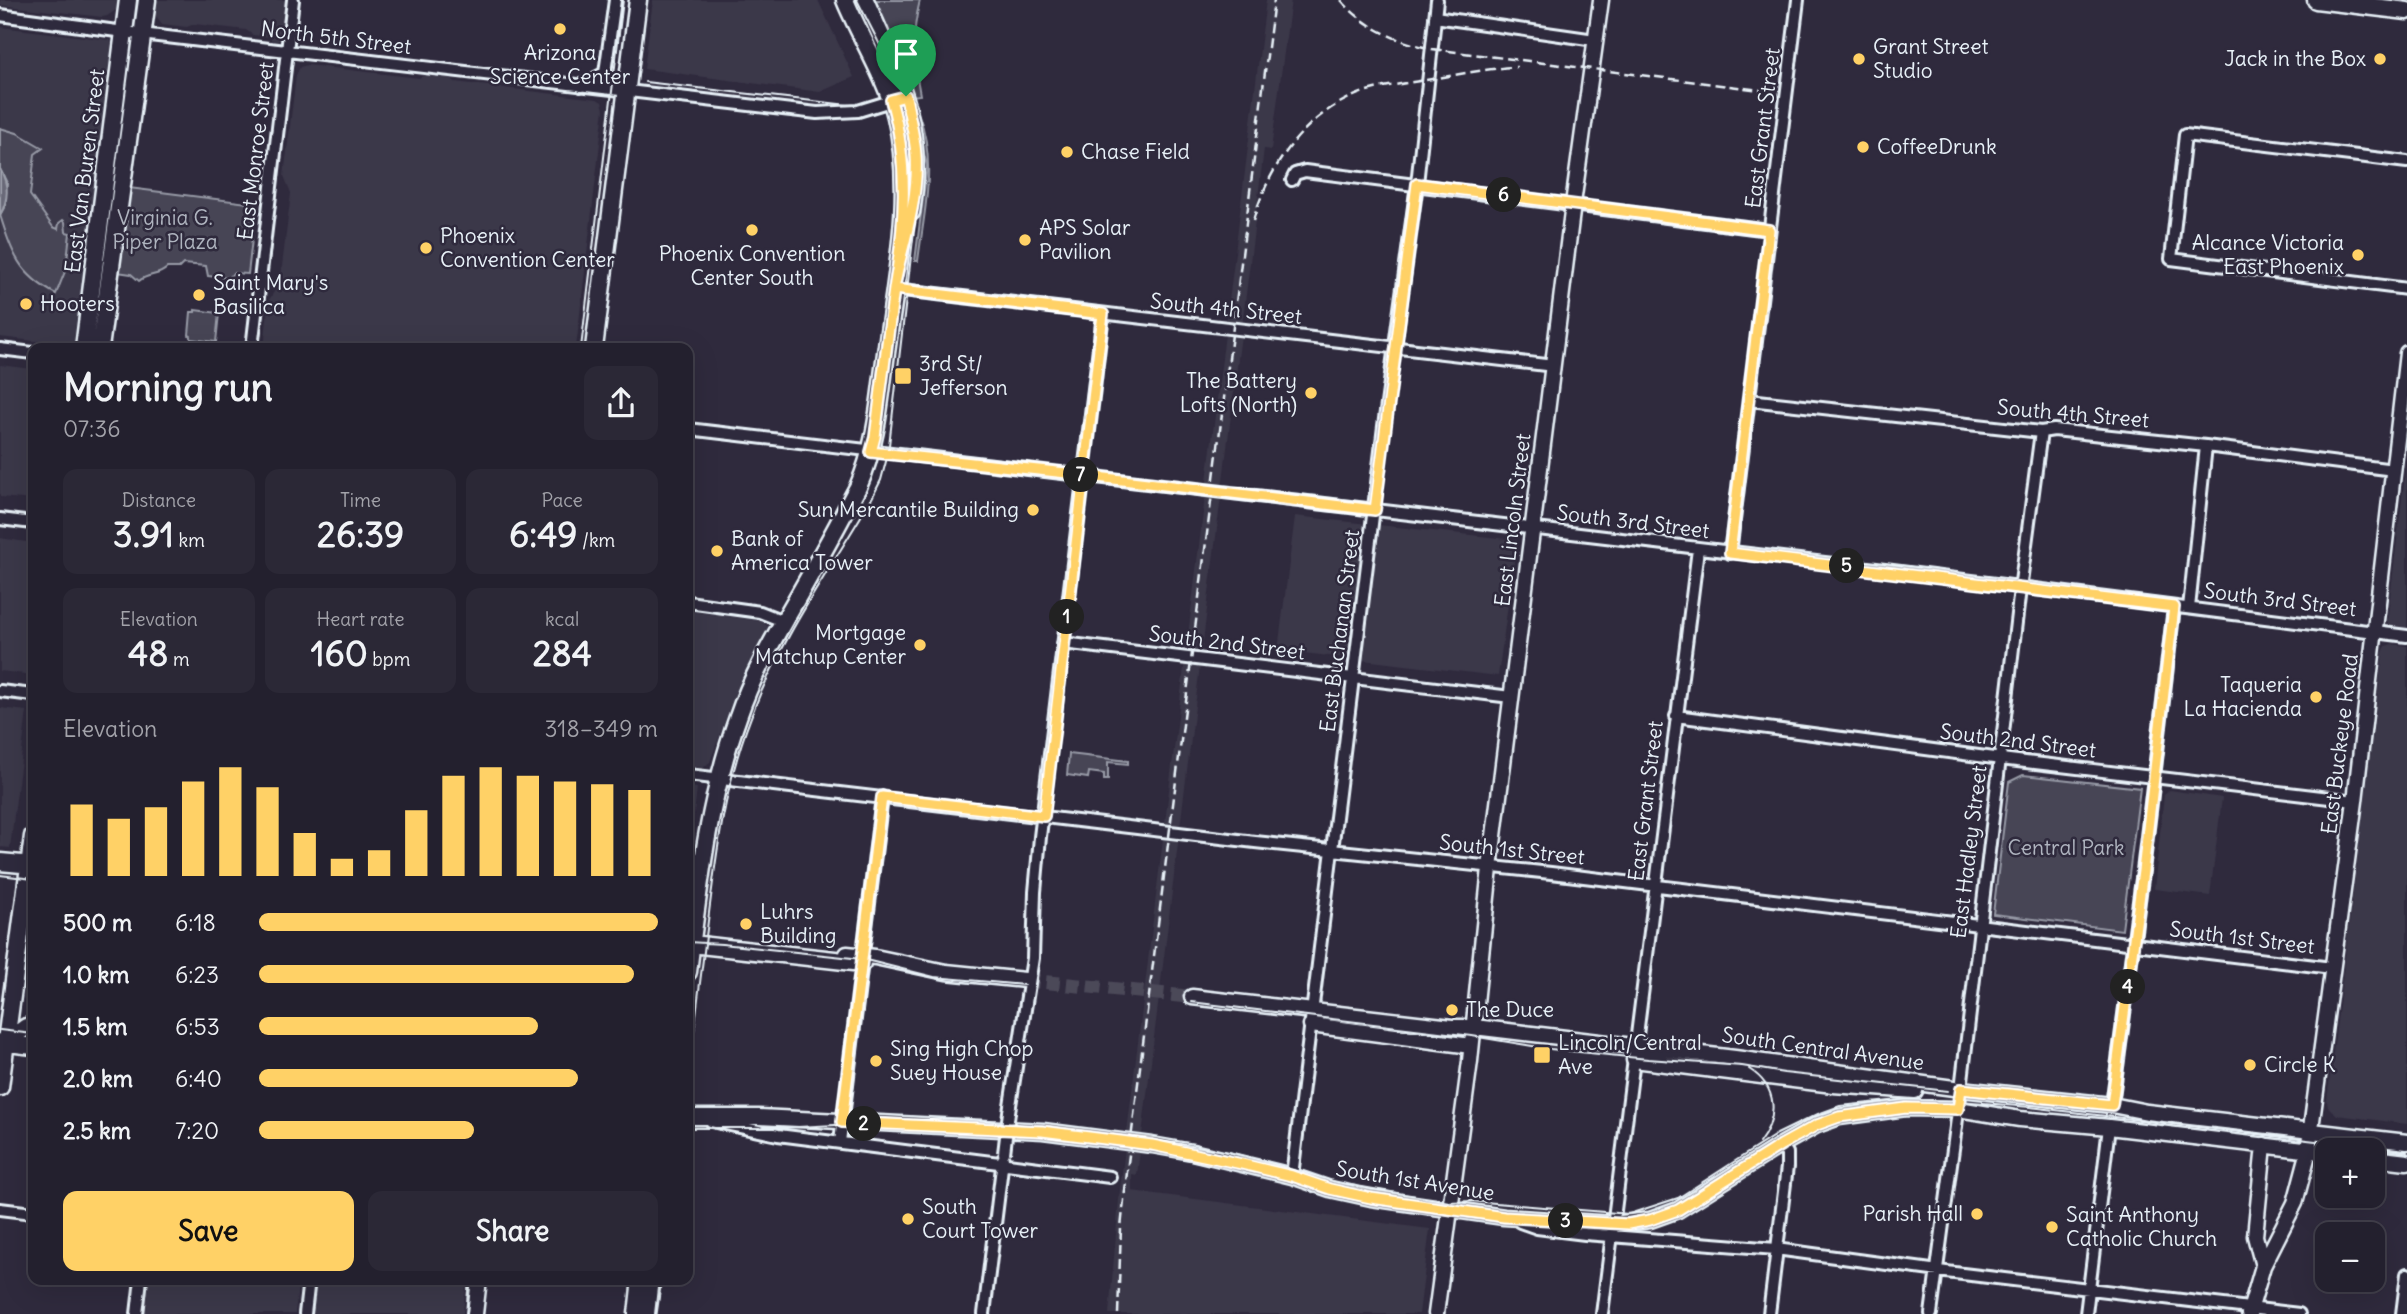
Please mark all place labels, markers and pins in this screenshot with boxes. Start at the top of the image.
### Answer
marker: Arizona Science Center [552,21,568,37]
pin [876,24,936,96]
place label: Grant Street Studio [1873,33,1989,84]
place label: Arizona Science Center [490,39,631,90]
place label: Jack in the Box [2224,45,2366,72]
marker: Grant Street Studio [1851,51,1867,67]
marker: Jack in the Box [2372,51,2388,67]
place label: CoffeeDrunk [1877,133,1997,160]
place label: Chase Field [1081,138,1190,165]
marker: CoffeeDrunk [1855,139,1871,155]
marker: Chase Field [1059,144,1075,160]
pin: 6 [1486,178,1522,212]
place label: APS Solar Pavilion [1039,214,1131,265]
place label: Phoenix Convention Center [440,222,615,273]
marker: Phoenix Convention Center South [744,222,760,238]
place label: Alcance Victoria East Phoenix [2192,229,2344,280]
marker: APS Solar Pavilion [1017,232,1033,248]
marker: Phoenix Convention Center [418,240,434,256]
place label: Phoenix Convention Center South [659,240,845,291]
marker: Alcance Victoria East Phoenix [2350,247,2366,263]
place label: Saint Mary's Basilica [213,269,328,320]
marker: Saint Mary's Basilica [191,287,207,303]
place label: Hooters [40,290,115,317]
marker: Hooters [18,296,34,312]
place label: 3rd St/ Jefferson [919,350,1008,401]
marker: 3rd St/ Jefferson [893,366,913,386]
place label: The Battery Lofts (North) [1180,367,1297,418]
marker: The Battery Lofts (North) [1303,385,1319,401]
pin: 7 [1064,458,1098,492]
place label: Sun Mercantile Building [798,496,1019,523]
marker: Sun Mercantile Building [1025,502,1041,518]
place label: Bank of America Tower [731,525,873,576]
marker: Bank of America Tower [709,543,725,559]
pin: 5 [1829,548,1864,584]
pin: 1 [1050,600,1084,634]
place label: Mortgage Matchup Center [755,619,906,670]
marker: Mortgage Matchup Center [912,637,928,653]
place label: Taqueria La Hacienda [2184,671,2302,722]
marker: Taqueria La Hacienda [2308,689,2324,705]
place label: Luhrs Building [760,898,836,949]
marker: Luhrs Building [738,916,754,932]
pin: 4 [2110,970,2146,1004]
place label: The Duce [1466,996,1554,1023]
marker: The Duce [1444,1002,1460,1018]
place label: Lincoln/Central Ave [1558,1029,1702,1080]
place label: Sing High Chop Suey House [890,1035,1034,1086]
marker: Lincoln/Central Ave [1532,1045,1552,1065]
place label: Circle K [2264,1051,2336,1078]
marker: Sing High Chop Suey House [868,1053,884,1069]
marker: Circle K [2242,1057,2258,1073]
pin: 2 [846,1106,882,1142]
place label: South Court Tower [922,1193,1039,1244]
place label: Parish Hall [1862,1200,1963,1227]
place label: Saint Anthony Catholic Church [2066,1201,2217,1252]
pin: 3 [1548,1204,1584,1238]
marker: Parish Hall [1969,1206,1985,1222]
marker: South Court Tower [900,1211,916,1227]
marker: Saint Anthony Catholic Church [2044,1219,2060,1235]

